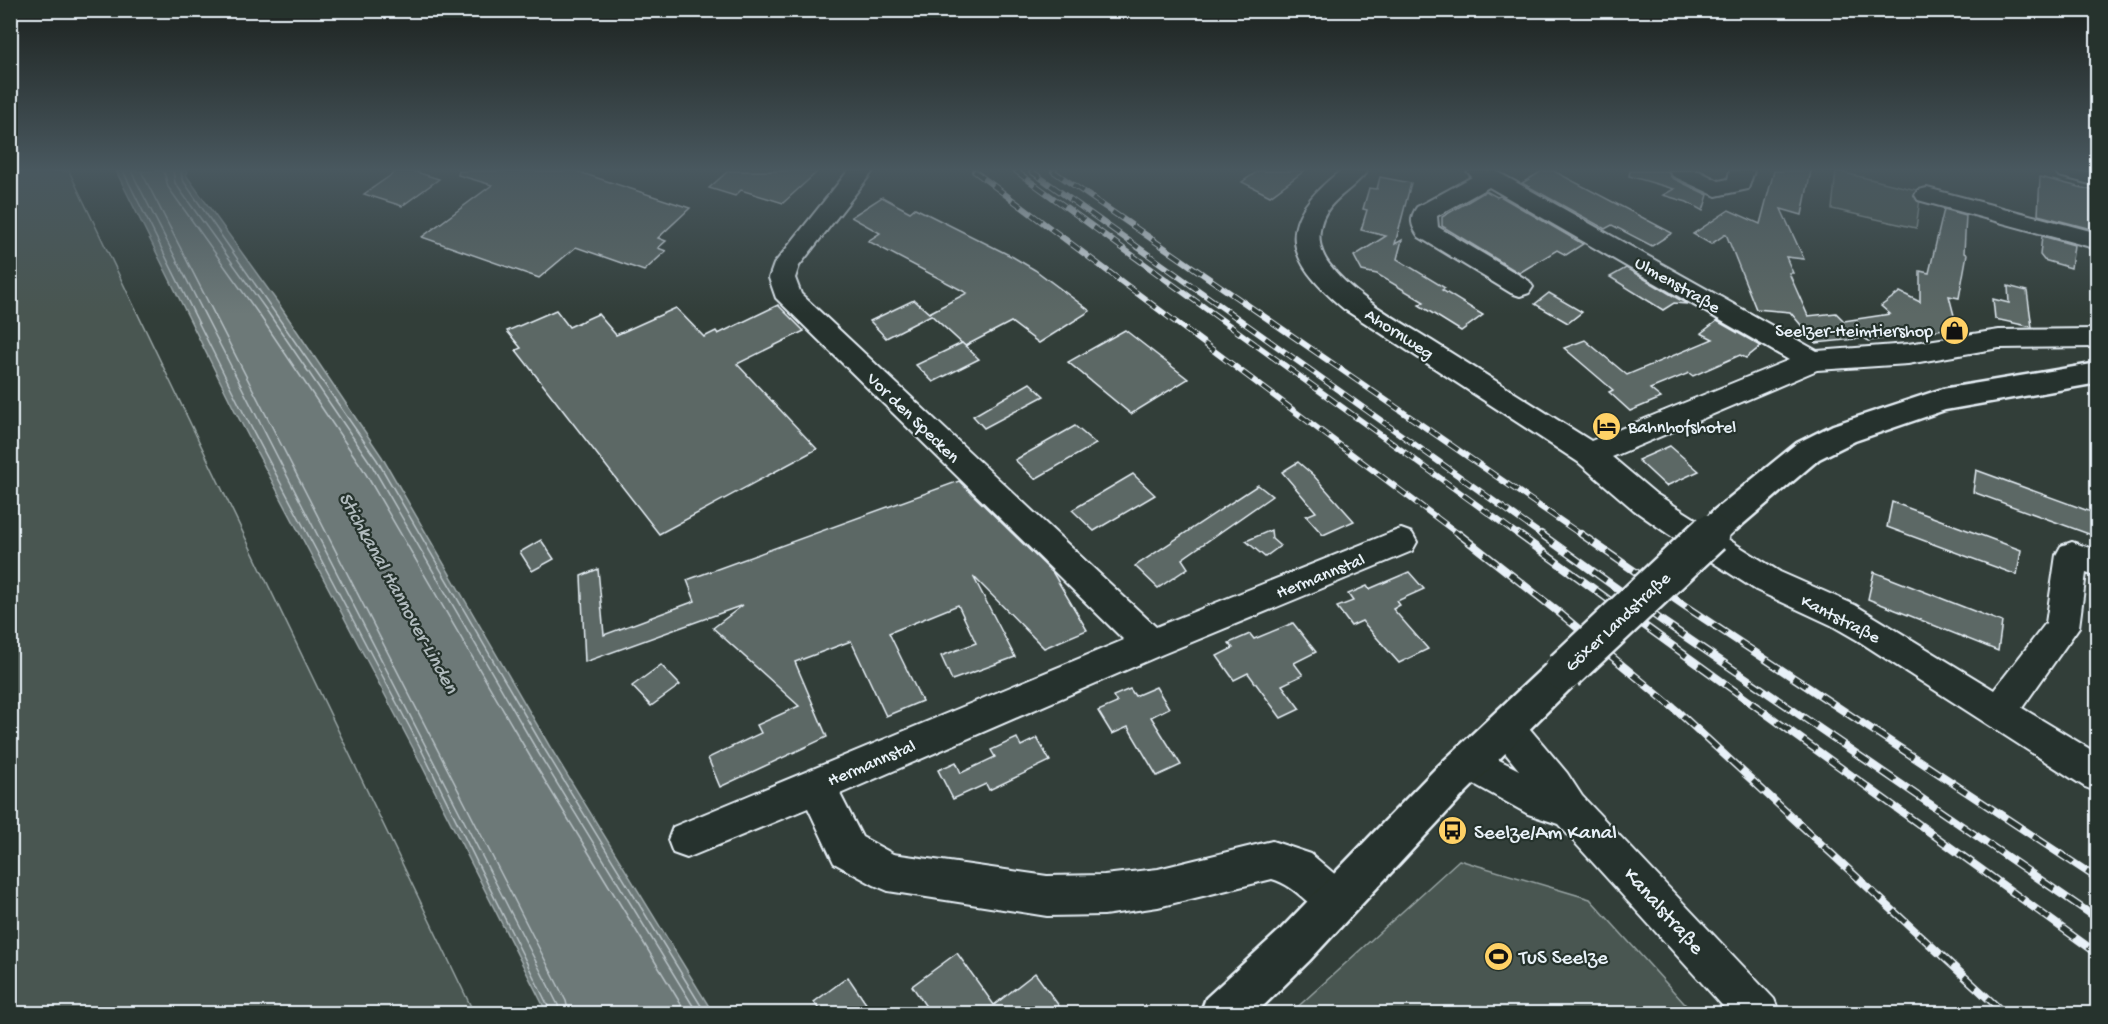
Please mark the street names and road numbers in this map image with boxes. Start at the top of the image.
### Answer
street label: Ulmenstraße [1630,253,1724,319]
street label: Ahornweg [1360,305,1437,365]
street label: Vor den Specken [861,368,963,469]
street label: Hermannstal [1274,550,1368,605]
street label: Göxer Landstraße [1562,568,1676,677]
street label: Kantstraße [1797,591,1884,650]
street label: Hermannstal [825,736,919,792]
street label: Kanalstraße [1617,864,1709,962]

